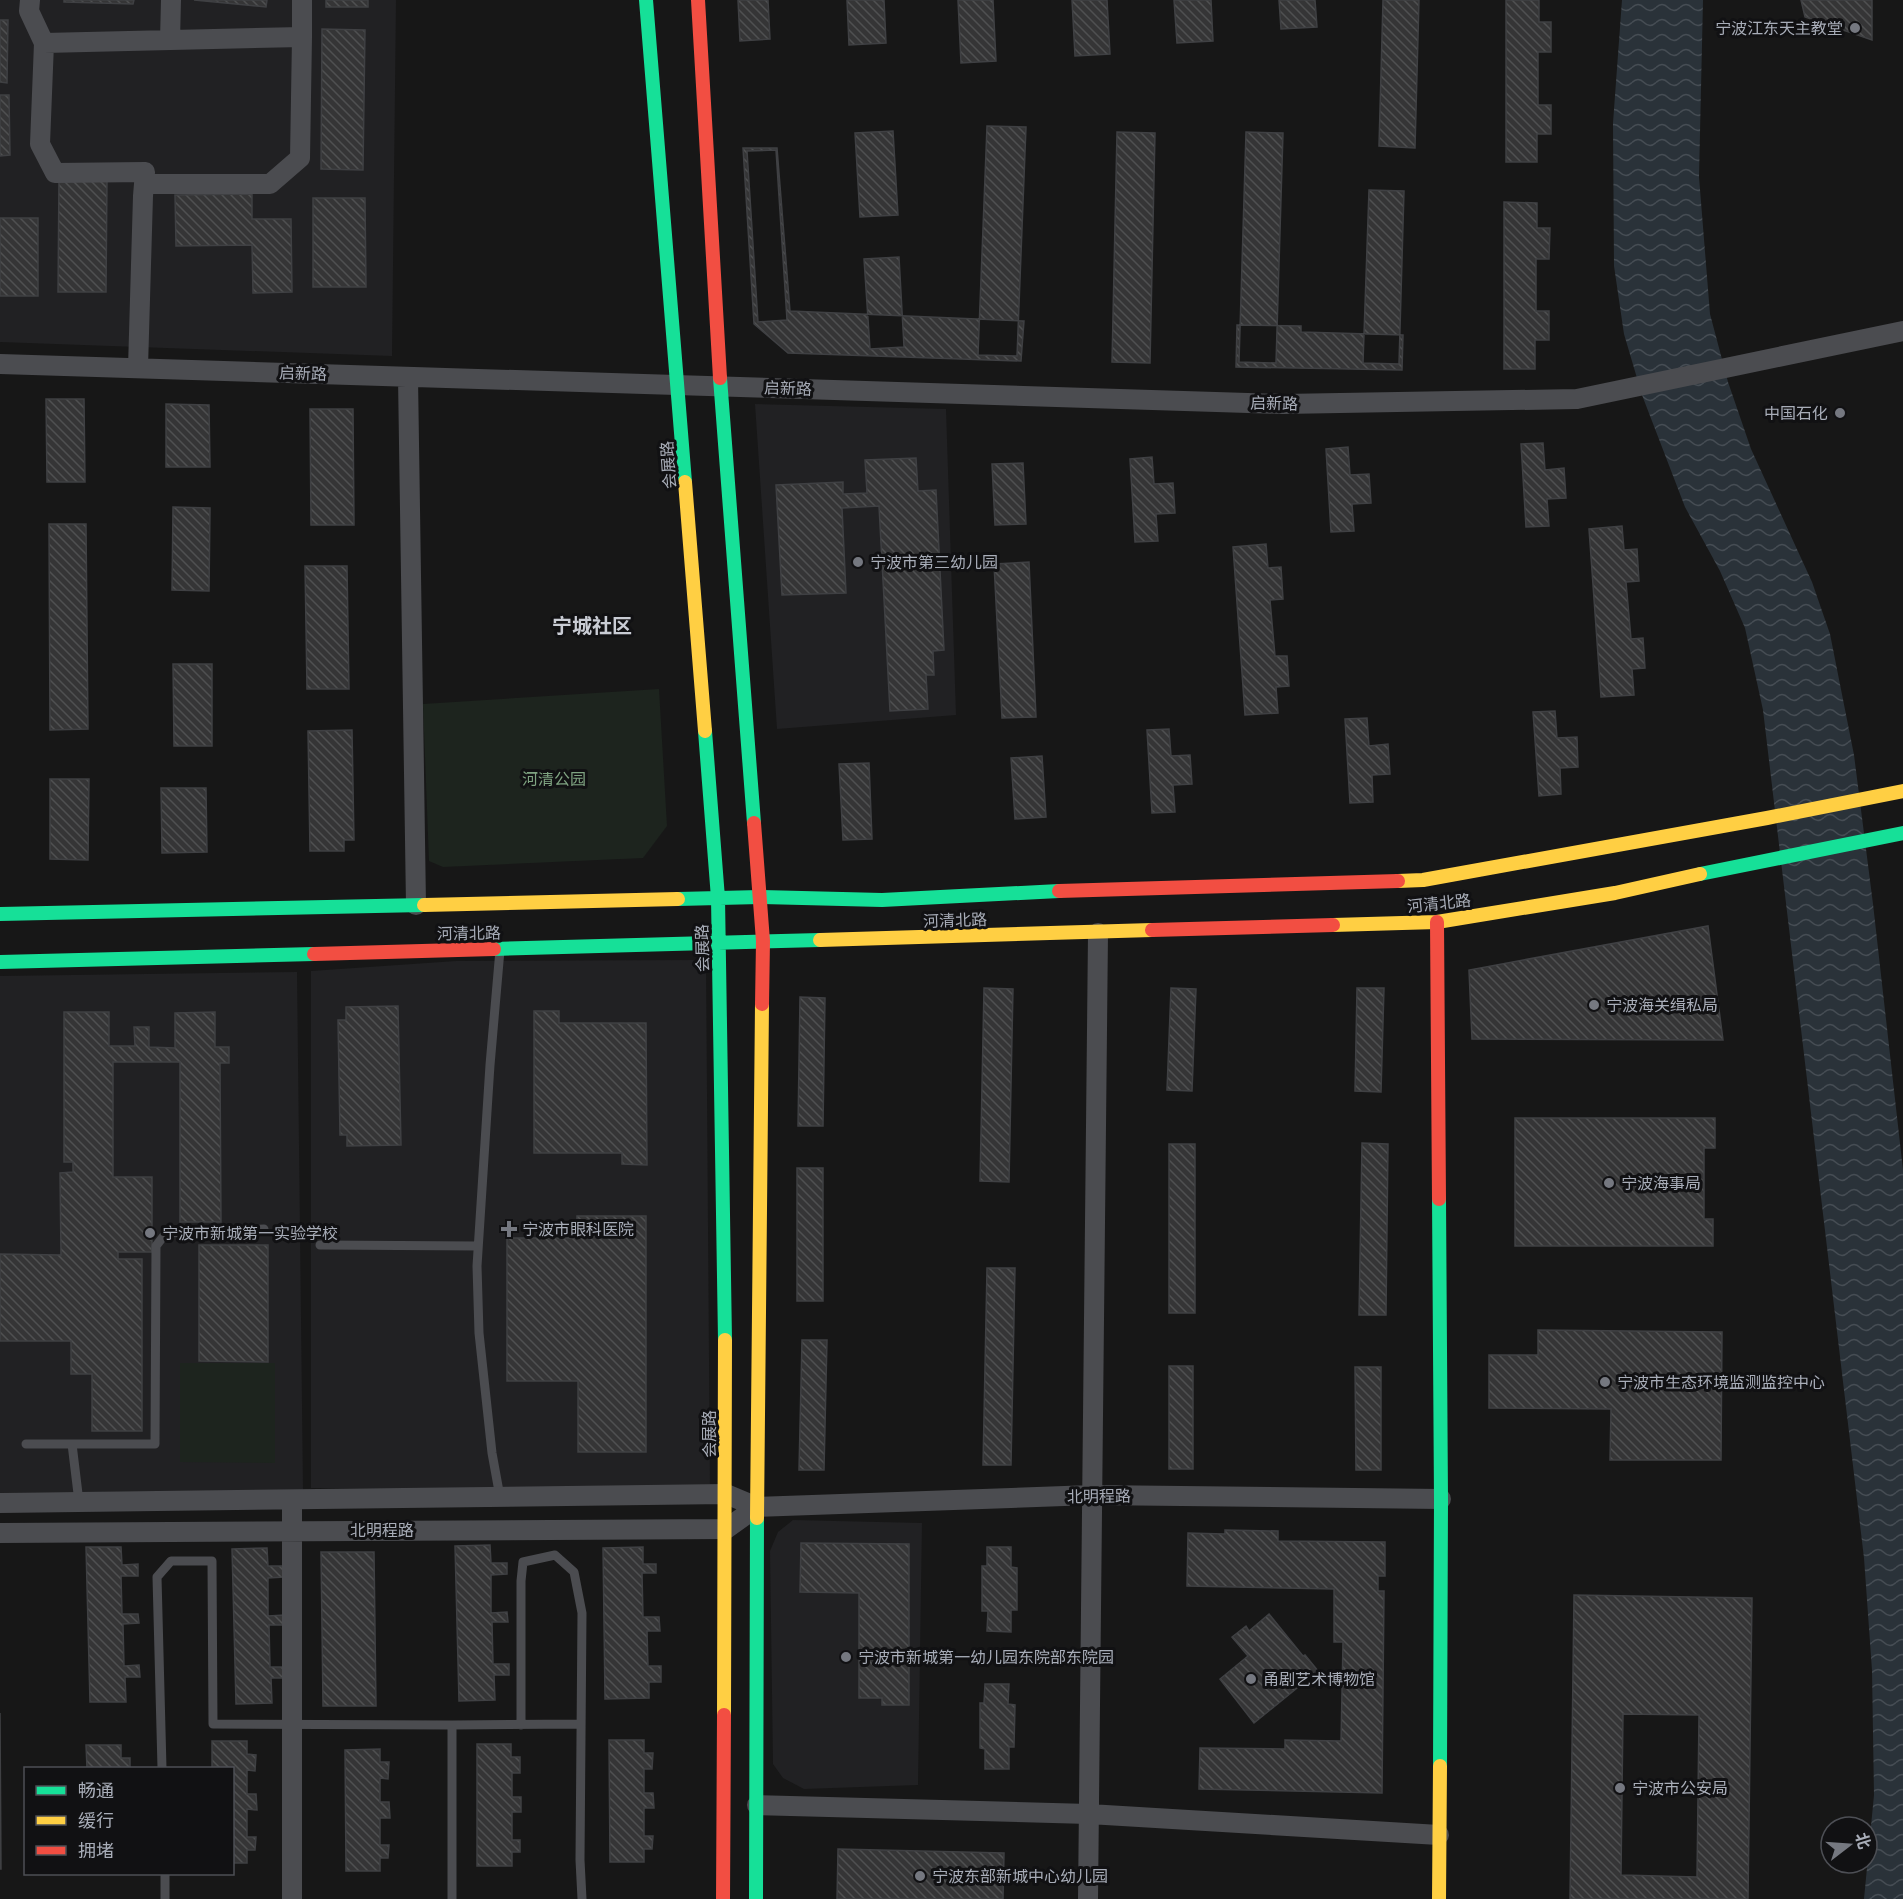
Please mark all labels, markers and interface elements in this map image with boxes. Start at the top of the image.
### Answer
place label: 宁波江东天主教堂 [1715,19,1843,39]
marker: 宁波江东天主教堂 [1848,21,1862,35]
street label: 启新路 [279,363,327,385]
street label: 启新路 [764,378,812,400]
street label: 启新路 [1250,394,1298,414]
place label: 中国石化 [1764,404,1828,424]
marker: 中国石化 [1833,406,1847,420]
street label: 会展路 [657,440,681,490]
place label: 宁波市第三幼儿园 [870,553,998,573]
marker: 宁波市第三幼儿园 [851,555,865,569]
district label: 宁城社区 [552,614,632,639]
park label: 河清公园 [522,770,586,790]
street label: 河清北路 [1406,891,1472,917]
street label: 河清北路 [923,910,987,932]
street label: 河清北路 [437,923,501,945]
street label: 会展路 [693,924,713,972]
place label: 宁波海关缉私局 [1606,996,1718,1016]
marker: 宁波海关缉私局 [1587,998,1601,1012]
place label: 宁波海事局 [1621,1174,1701,1194]
marker: 宁波海事局 [1602,1176,1616,1190]
marker: 宁波市眼科医院 [500,1220,518,1238]
place label: 宁波市眼科医院 [522,1220,634,1240]
place label: 宁波市新城第一实验学校 [162,1224,338,1244]
marker: 宁波市新城第一实验学校 [143,1226,157,1240]
place label: 宁波市生态环境监测监控中心 [1617,1373,1825,1393]
marker: 宁波市生态环境监测监控中心 [1598,1375,1612,1389]
street label: 会展路 [700,1410,720,1458]
street label: 北明程路 [1067,1486,1131,1508]
street label: 北明程路 [350,1521,414,1541]
place label: 宁波市新城第一幼儿园东院部东院园 [858,1648,1114,1668]
marker: 宁波市新城第一幼儿园东院部东院园 [839,1650,853,1664]
place label: 甬剧艺术博物馆 [1263,1670,1375,1690]
marker: 甬剧艺术博物馆 [1244,1672,1258,1686]
legend [24,1767,234,1875]
place label: 宁波市公安局 [1632,1779,1728,1799]
text: 畅通 [78,1780,114,1802]
marker: 宁波市公安局 [1613,1781,1627,1795]
text: 缓行 [78,1810,114,1832]
north arrow [1819,1815,1879,1875]
text: 北 [1850,1830,1874,1851]
text: 拥堵 [78,1840,114,1862]
place label: 宁波东部新城中心幼儿园 [932,1867,1108,1887]
marker: 宁波东部新城中心幼儿园 [913,1869,927,1883]

